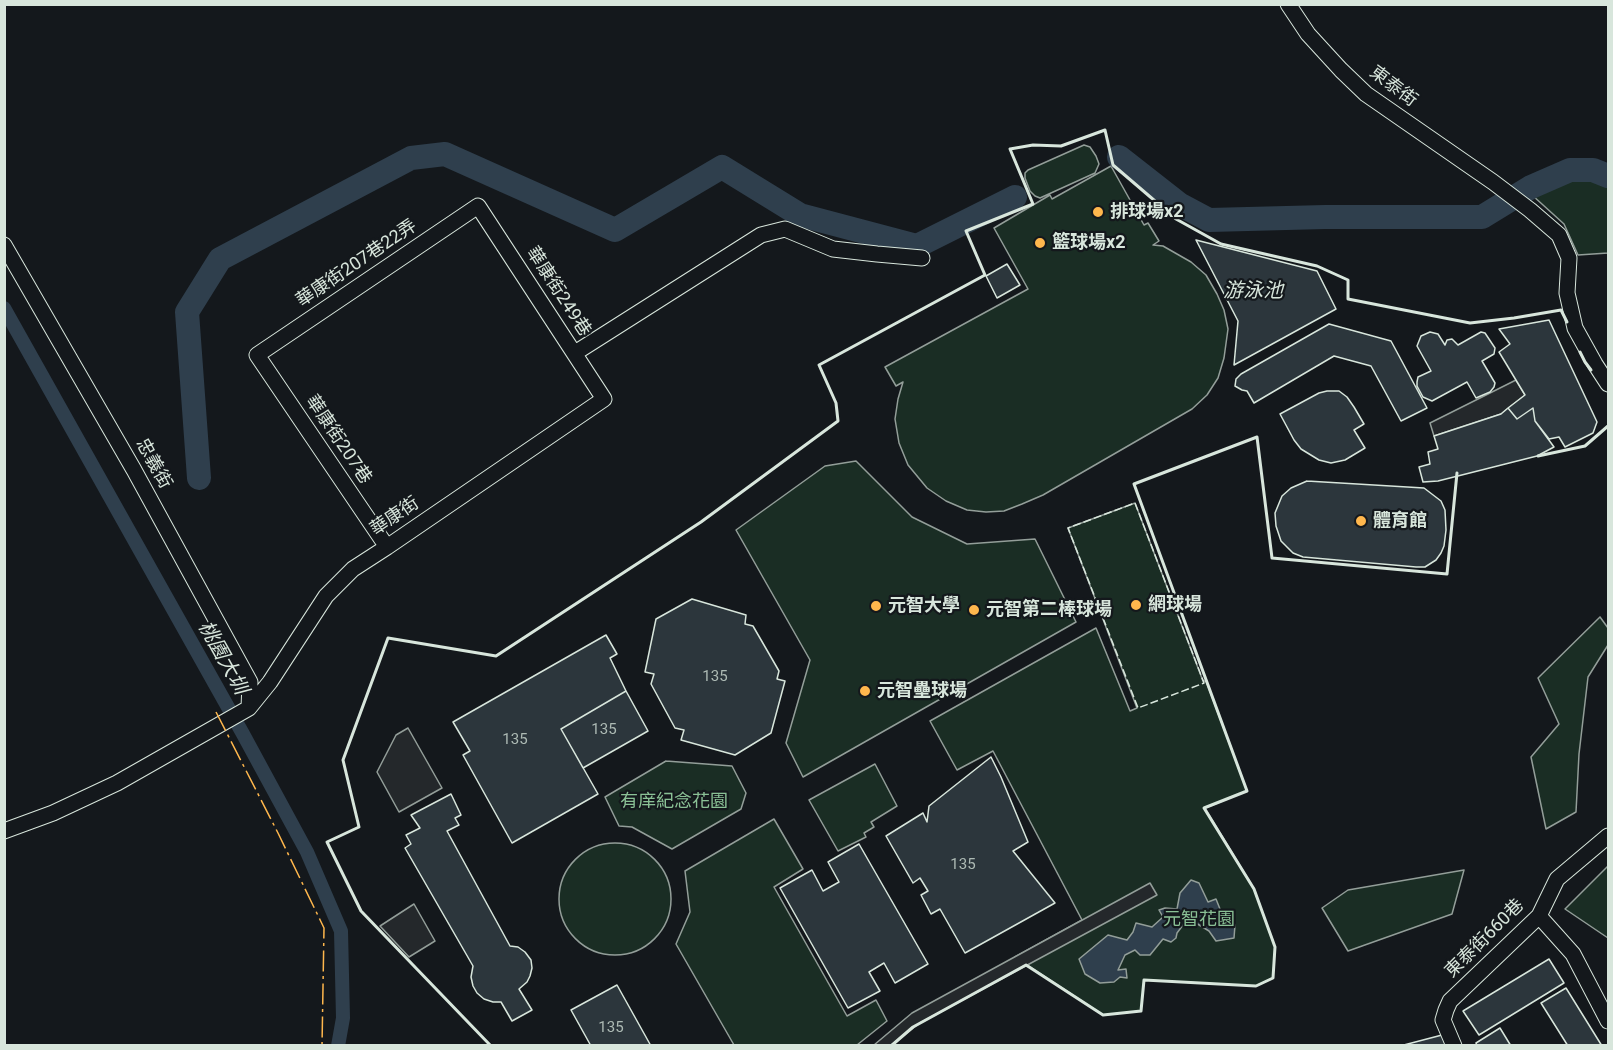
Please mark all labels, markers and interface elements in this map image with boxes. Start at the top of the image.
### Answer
street label: 東泰街 [1365,62,1421,112]
place label: 排球場x2 [1110,201,1183,223]
marker: 排球場x2 [1091,205,1105,219]
street label: 華康街207巷22弄 [293,216,421,312]
place label: 籃球場x2 [1052,232,1125,254]
marker: 籃球場x2 [1033,236,1047,250]
street label: 華康街249巷 [521,243,595,341]
water label: 游泳池 [1223,280,1283,304]
street label: 華康街207巷 [300,392,376,488]
street label: 忠義街 [130,435,176,493]
street label: 華康街 [367,493,423,541]
place label: 體育館 [1373,510,1427,532]
marker: 體育館 [1354,514,1368,528]
place label: 網球場 [1148,594,1202,616]
place label: 元智大學 [888,595,960,617]
marker: 網球場 [1129,598,1143,612]
marker: 元智大學 [869,599,883,613]
place label: 元智第二棒球場 [986,599,1112,621]
marker: 元智第二棒球場 [967,603,981,617]
water label: 桃園大圳 [192,617,252,699]
house number: 135 [702,668,728,686]
place label: 元智壘球場 [877,680,967,702]
marker: 元智壘球場 [858,684,872,698]
house number: 135 [591,721,617,739]
house number: 135 [502,731,528,749]
park label: 有庠紀念花園 [620,791,728,813]
house number: 135 [950,856,976,874]
street label: 東泰街660巷 [1441,895,1529,983]
park label: 元智花園 [1163,909,1235,931]
house number: 135 [598,1019,624,1037]

